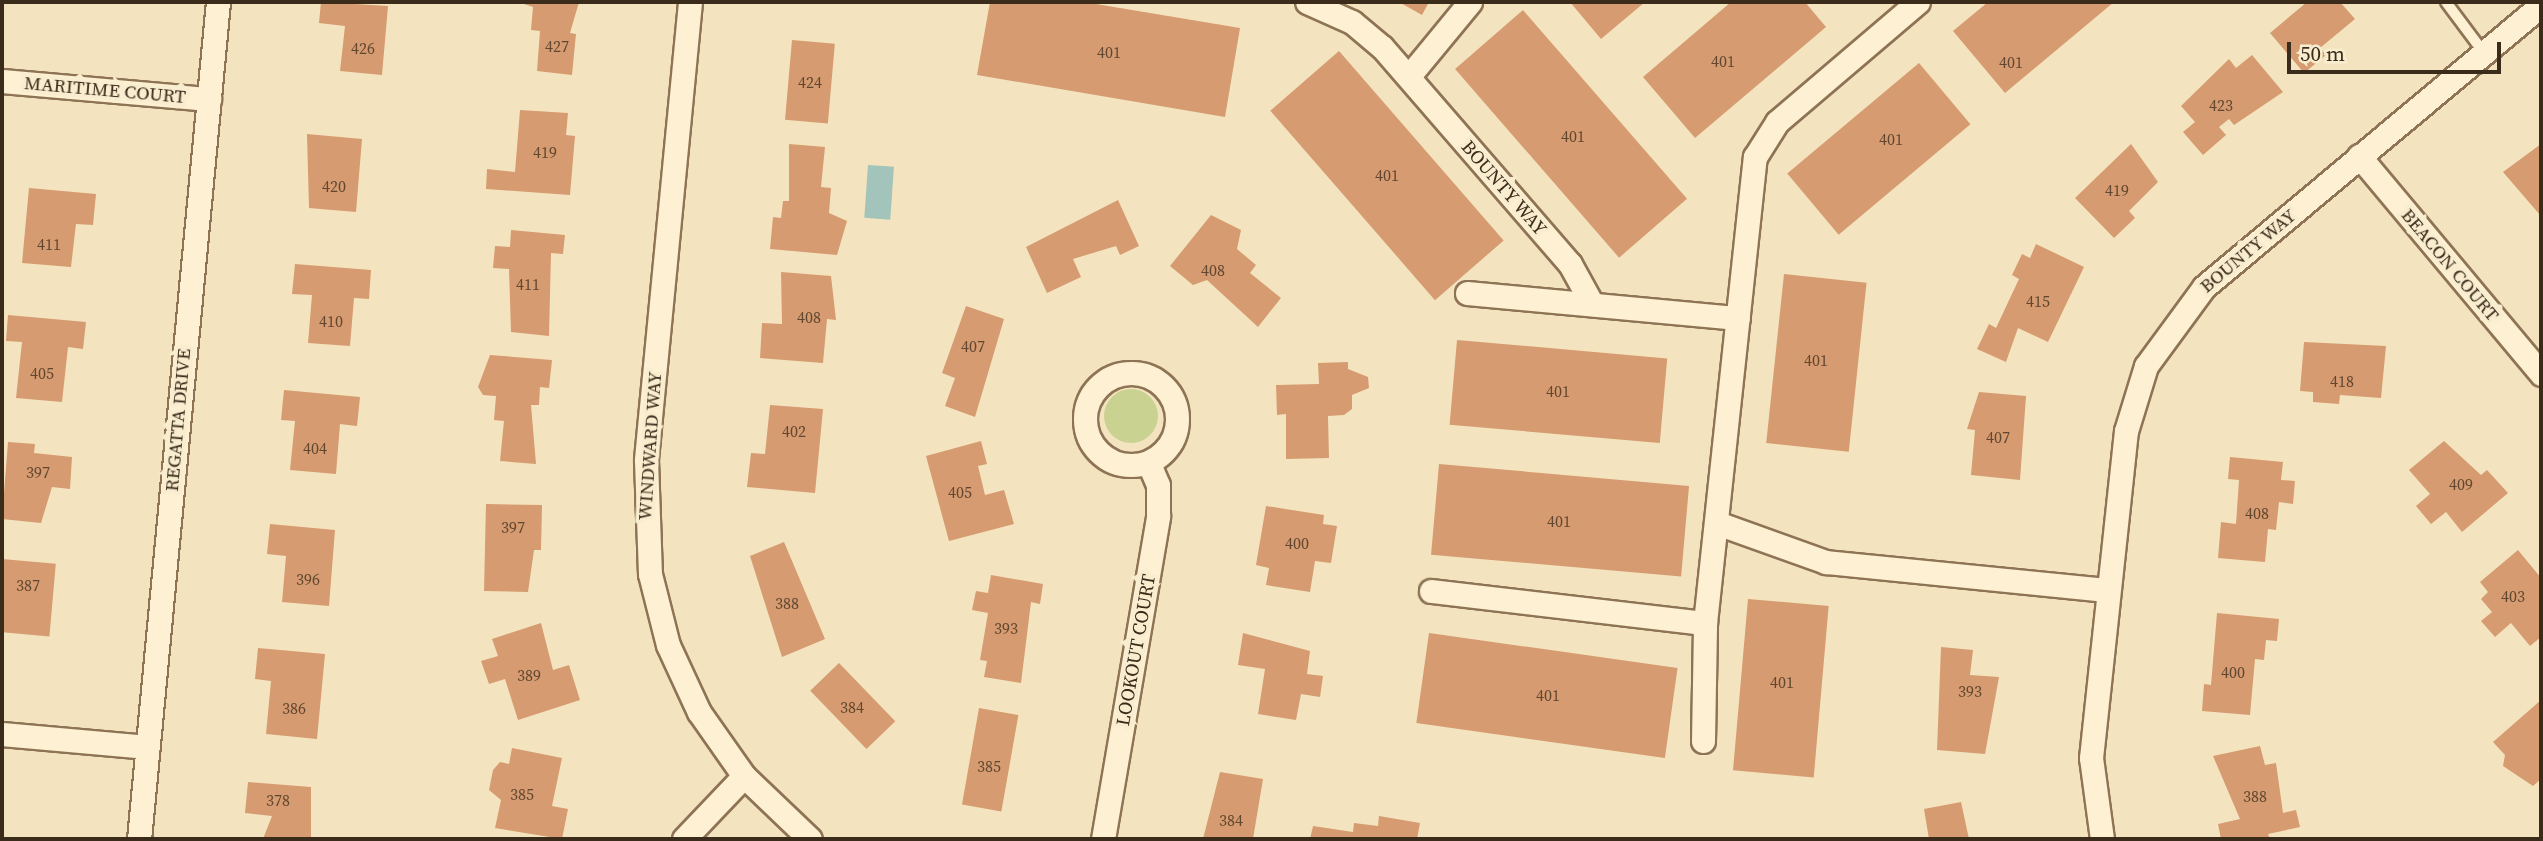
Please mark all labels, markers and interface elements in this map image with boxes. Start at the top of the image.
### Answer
scale bar [2291,28,2504,72]
house number: 427 [545,36,569,56]
house number: 426 [351,38,375,58]
text: 50 m [2300,39,2345,68]
house number: 401 [1097,42,1121,62]
house number: 401 [1711,51,1735,71]
house number: 401 [1999,52,2023,72]
street label: MARITIME COURT [23,72,187,108]
house number: 424 [798,72,822,92]
house number: 423 [2209,95,2233,115]
house number: 401 [1561,126,1585,146]
house number: 401 [1879,129,1903,149]
street label: BOUNTY WAY [1456,135,1552,241]
house number: 419 [533,142,557,162]
house number: 401 [1375,165,1399,185]
house number: 420 [322,176,346,196]
house number: 419 [2105,180,2129,200]
street label: BOUNTY WAY [2195,204,2301,298]
street label: BEACON COURT [2396,204,2504,326]
house number: 411 [37,234,61,254]
house number: 408 [1201,260,1225,280]
house number: 411 [516,274,540,294]
house number: 415 [2026,291,2050,311]
house number: 408 [797,307,821,327]
house number: 410 [319,311,343,331]
house number: 407 [961,336,985,356]
street label: REGATTA DRIVE [160,348,196,492]
house number: 401 [1804,350,1828,370]
house number: 405 [30,363,54,383]
street label: WINDWARD WAY [633,371,667,521]
house number: 418 [2330,371,2354,391]
house number: 401 [1546,381,1570,401]
house number: 402 [782,421,806,441]
house number: 407 [1986,427,2010,447]
house number: 404 [303,438,327,458]
house number: 397 [26,462,50,482]
house number: 409 [2449,474,2473,494]
house number: 405 [948,482,972,502]
house number: 408 [2245,503,2269,523]
house number: 401 [1547,511,1571,531]
house number: 397 [501,517,525,537]
house number: 400 [1285,533,1309,553]
house number: 396 [296,569,320,589]
street label: LOOKOUT COURT [1111,572,1161,728]
house number: 387 [16,575,40,595]
house number: 403 [2501,586,2525,606]
house number: 388 [775,593,799,613]
house number: 393 [994,618,1018,638]
house number: 400 [2221,662,2245,682]
house number: 389 [517,665,541,685]
house number: 401 [1770,672,1794,692]
house number: 393 [1958,681,1982,701]
house number: 401 [1536,685,1560,705]
house number: 384 [840,697,864,717]
house number: 386 [282,698,306,718]
house number: 385 [977,756,1001,776]
house number: 385 [510,784,534,804]
house number: 388 [2243,786,2267,806]
house number: 378 [266,790,290,810]
house number: 384 [1219,810,1243,830]

